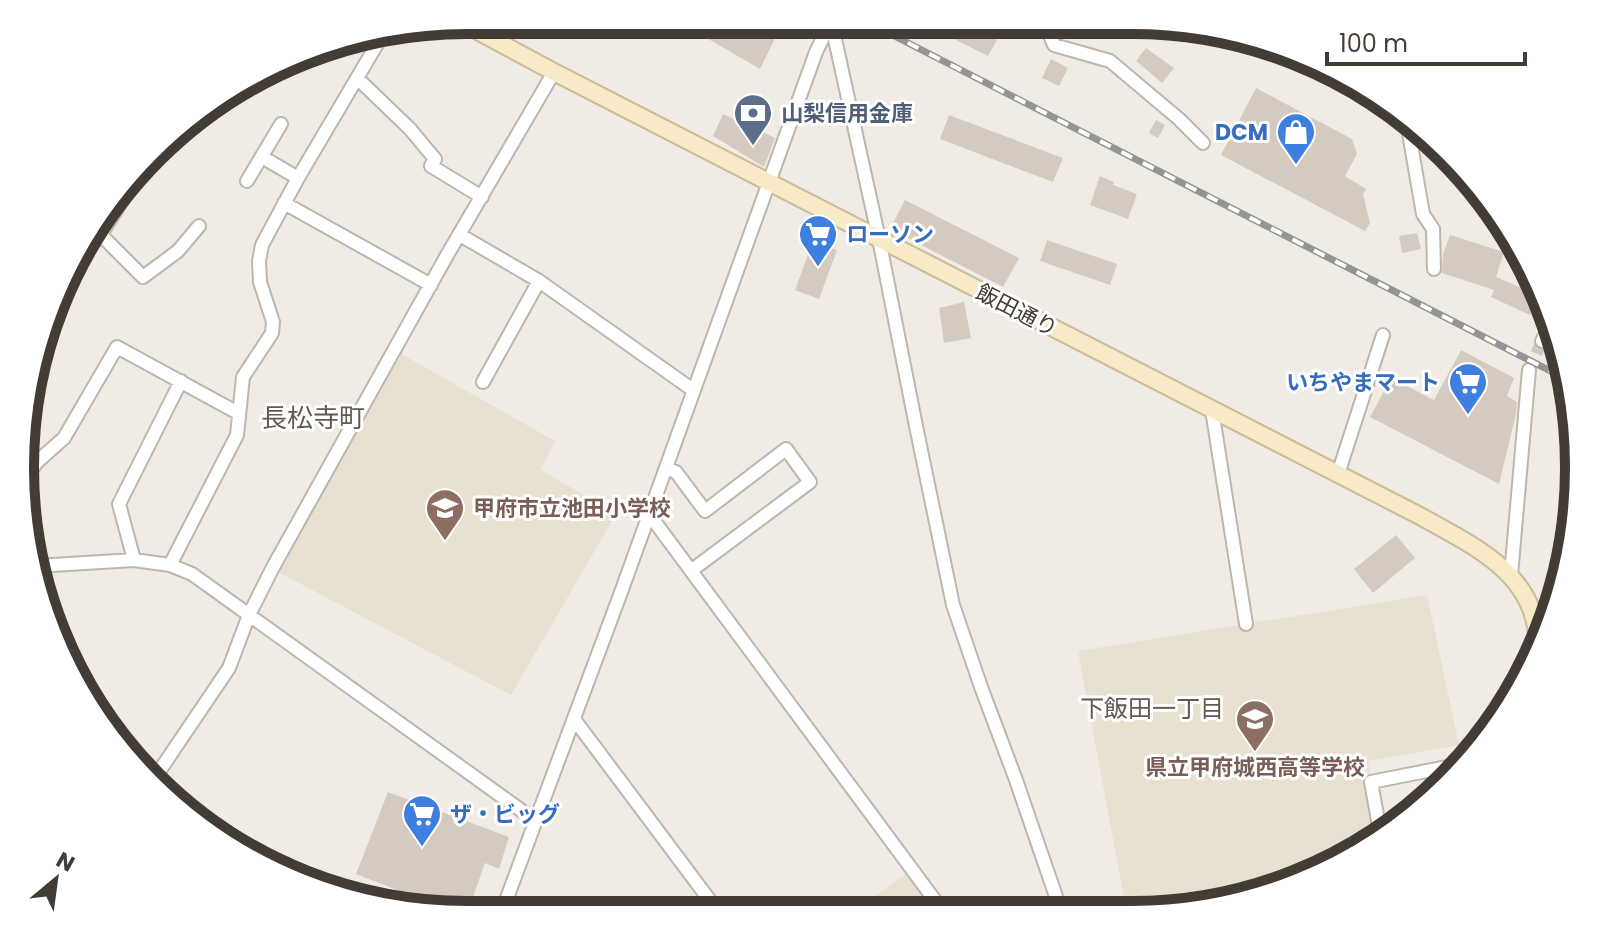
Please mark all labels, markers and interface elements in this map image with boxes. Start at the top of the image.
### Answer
scale bar [1327,16,1525,66]
text: 100 m [1339,27,1408,60]
bank icon: 山梨信用金庫 [732,92,774,147]
place label: 山梨信用金庫 [781,98,913,129]
shop icon: DCM [1275,111,1317,166]
place label: DCM [1215,117,1268,148]
supermarket icon: ローソン [797,213,839,268]
place label: ローソン [846,219,934,250]
street label: 飯田通り [971,277,1063,344]
supermarket icon: いちやまマート [1447,361,1489,416]
place label: いちやまマート [1286,367,1440,398]
district label: 長松寺町 [261,400,365,436]
school or university icon: 甲府市立池田小学校 [424,487,466,542]
place label: 甲府市立池田小学校 [473,493,671,524]
district label: 下飯田一丁目 [1080,692,1224,725]
school or university icon: 県立甲府城西高等学校 [1234,698,1276,753]
place label: 県立甲府城西高等学校 [1145,752,1365,783]
supermarket icon: ザ・ビッグ [401,793,443,848]
place label: ザ・ビッグ [450,799,560,830]
north arrow [16,839,96,919]
text: N [51,844,80,880]

